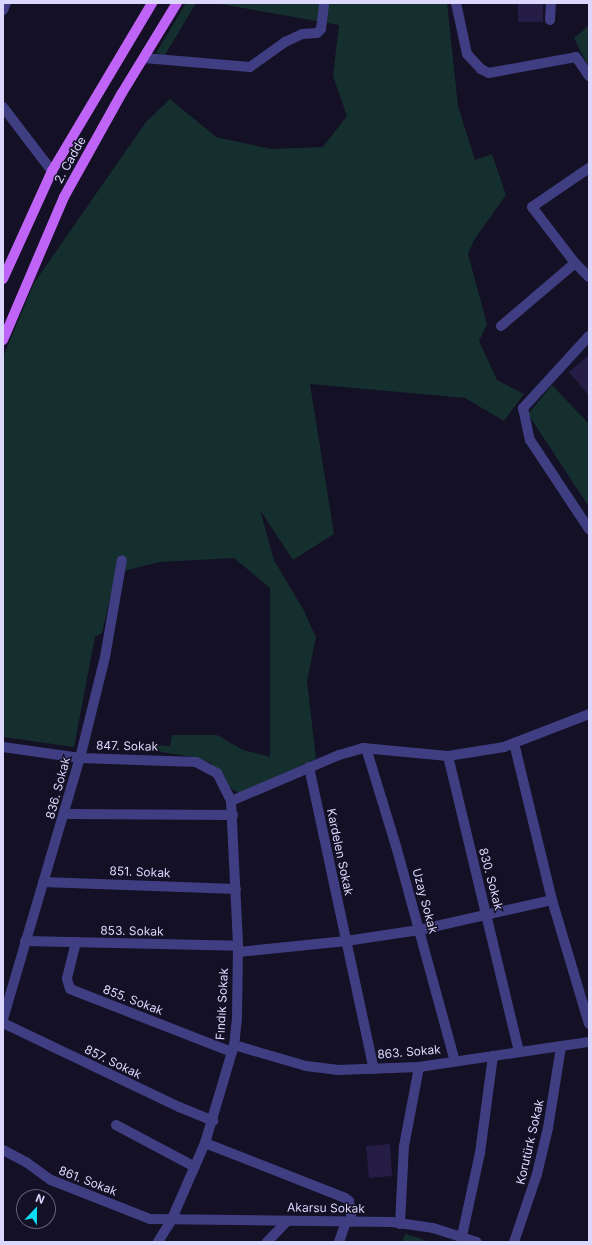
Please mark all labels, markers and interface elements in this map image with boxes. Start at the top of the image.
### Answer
street label: 2. Cadde [51,134,89,186]
street label: 847. Sokak [96,738,158,754]
street label: 836. Sokak [43,755,73,821]
street label: Kardelen Sokak [324,807,356,897]
street label: 830. Sokak [476,846,506,912]
street label: 851. Sokak [109,864,171,880]
street label: Uzay Sokak [409,867,441,935]
street label: 853. Sokak [100,923,164,939]
street label: Fındık Sokak [213,968,231,1040]
street label: 855. Sokak [101,982,165,1018]
street label: 857. Sokak [82,1042,144,1082]
street label: 863. Sokak [377,1042,441,1062]
street label: Korutürk Sokak [513,1098,547,1186]
street label: 861. Sokak [57,1163,119,1199]
north arrow [16,1189,56,1229]
text: N [34,1191,47,1207]
street label: Akarsu Sokak [287,1200,365,1216]

